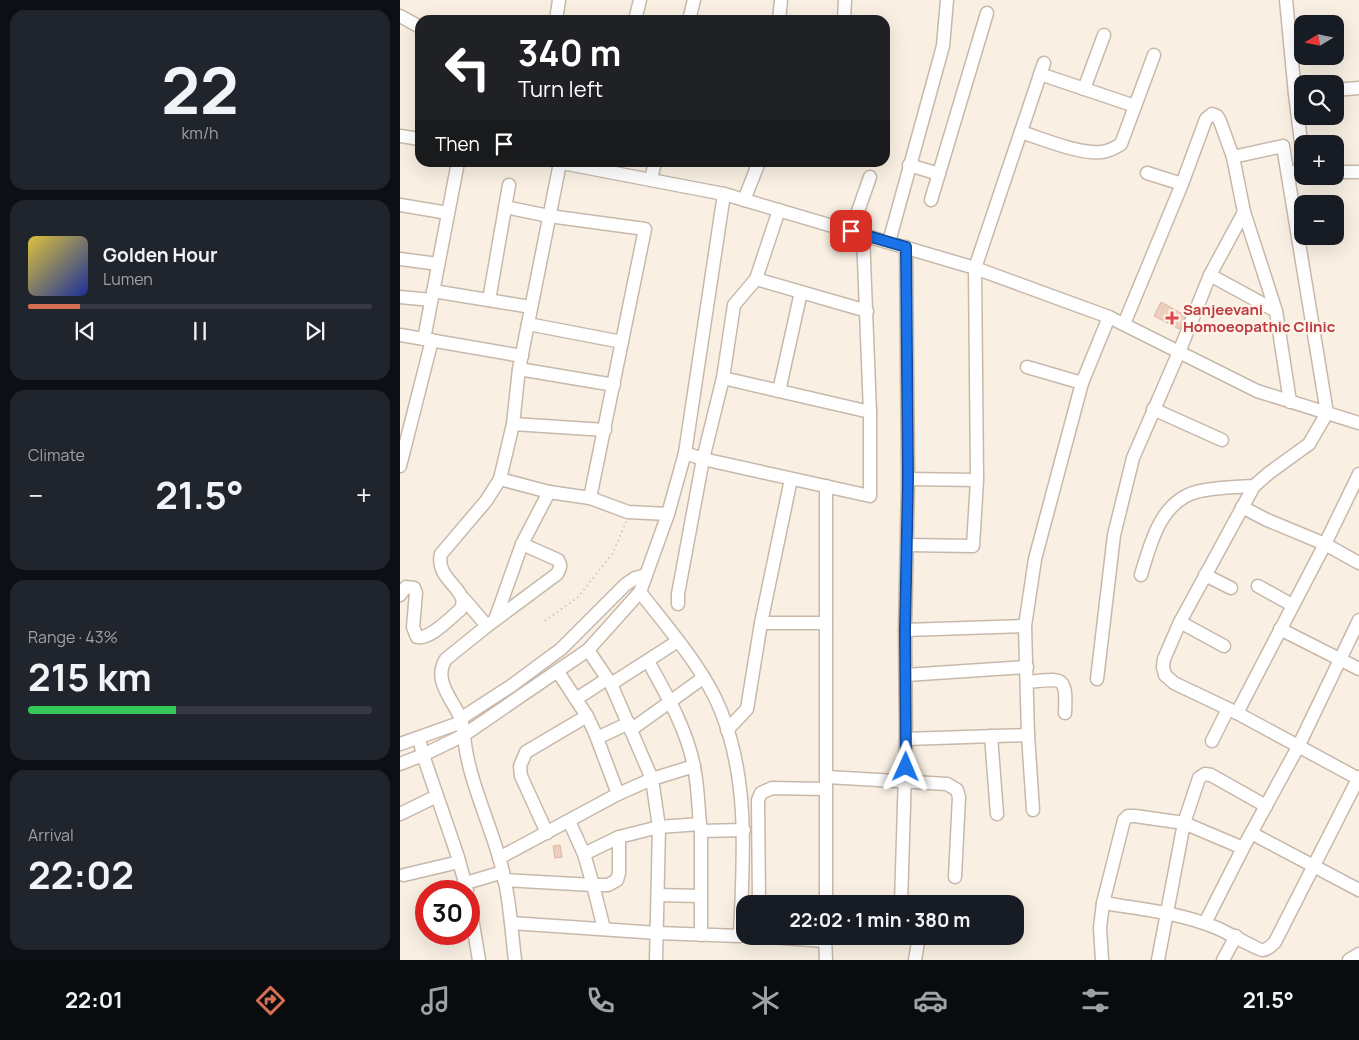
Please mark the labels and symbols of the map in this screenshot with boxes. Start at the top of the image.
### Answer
north arrow [1294,15,1344,65]
pin [830,210,872,252]
place label: Sanjeevani Homoeopathic Clinic [1183,299,1336,337]
marker: Sanjeevani Homoeopathic Clinic [1165,311,1179,325]
position arrow [879,740,931,792]
speed limit sign: 30 [415,880,480,945]

